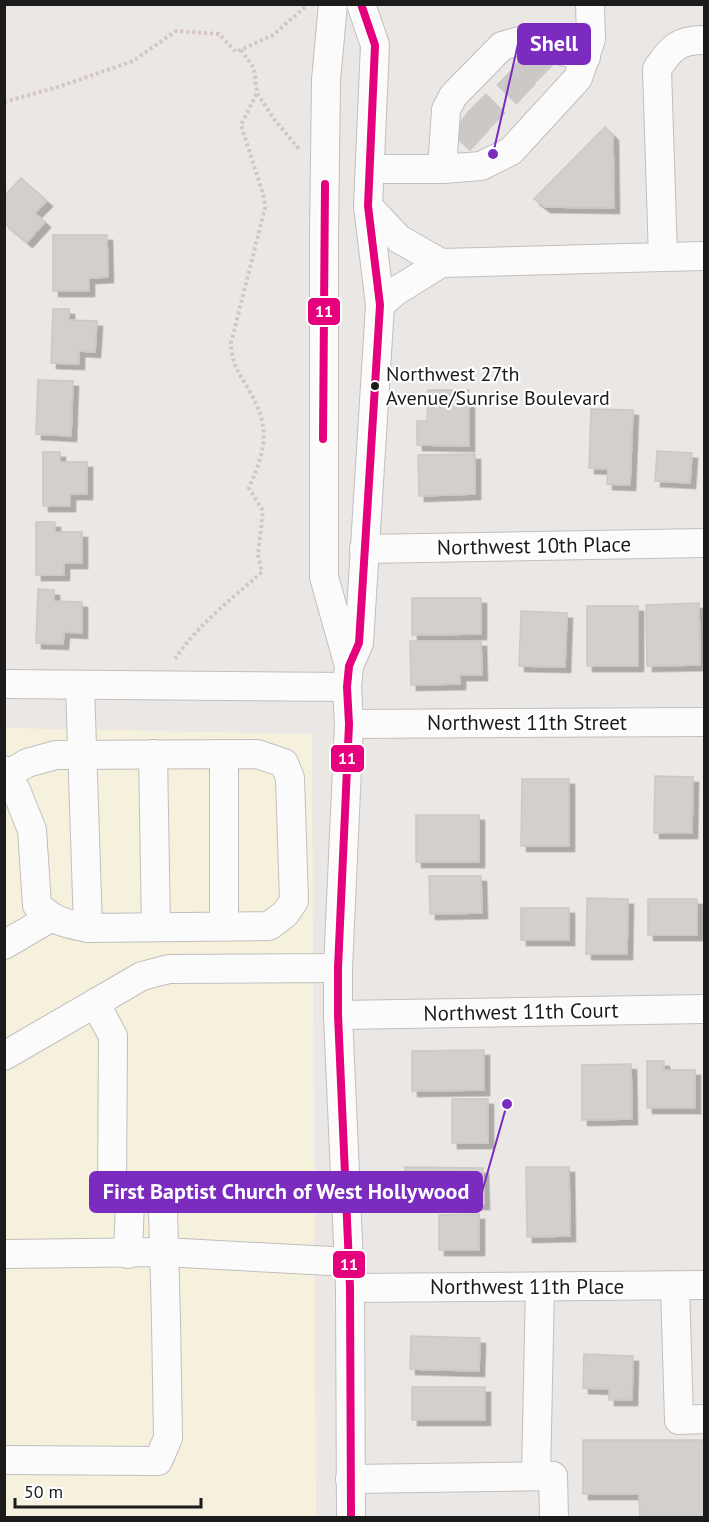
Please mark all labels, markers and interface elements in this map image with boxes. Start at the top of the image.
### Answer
callout: Shell [518,24,590,64]
text: Shell [530,29,578,57]
line badge: 11 [307,297,341,326]
text: 11 [315,301,333,321]
place label: Northwest 27th Avenue/Sunrise Boulevard [386,361,610,411]
marker: Northwest 27th Avenue/Sunrise Boulevard [369,380,381,392]
street label: Northwest 10th Place [437,530,631,561]
street label: Northwest 11th Street [427,709,627,736]
line badge: 11 [330,744,365,773]
text: 11 [338,748,356,768]
street label: Northwest 11th Court [423,996,619,1027]
callout: First Baptist Church of West Hollywood [90,1172,482,1212]
text: First Baptist Church of West Hollywood [103,1177,469,1205]
line badge: 11 [332,1250,366,1279]
text: 11 [340,1254,358,1274]
street label: Northwest 11th Place [430,1273,624,1300]
scale bar [15,1471,201,1509]
text: 50 m [24,1480,63,1503]

